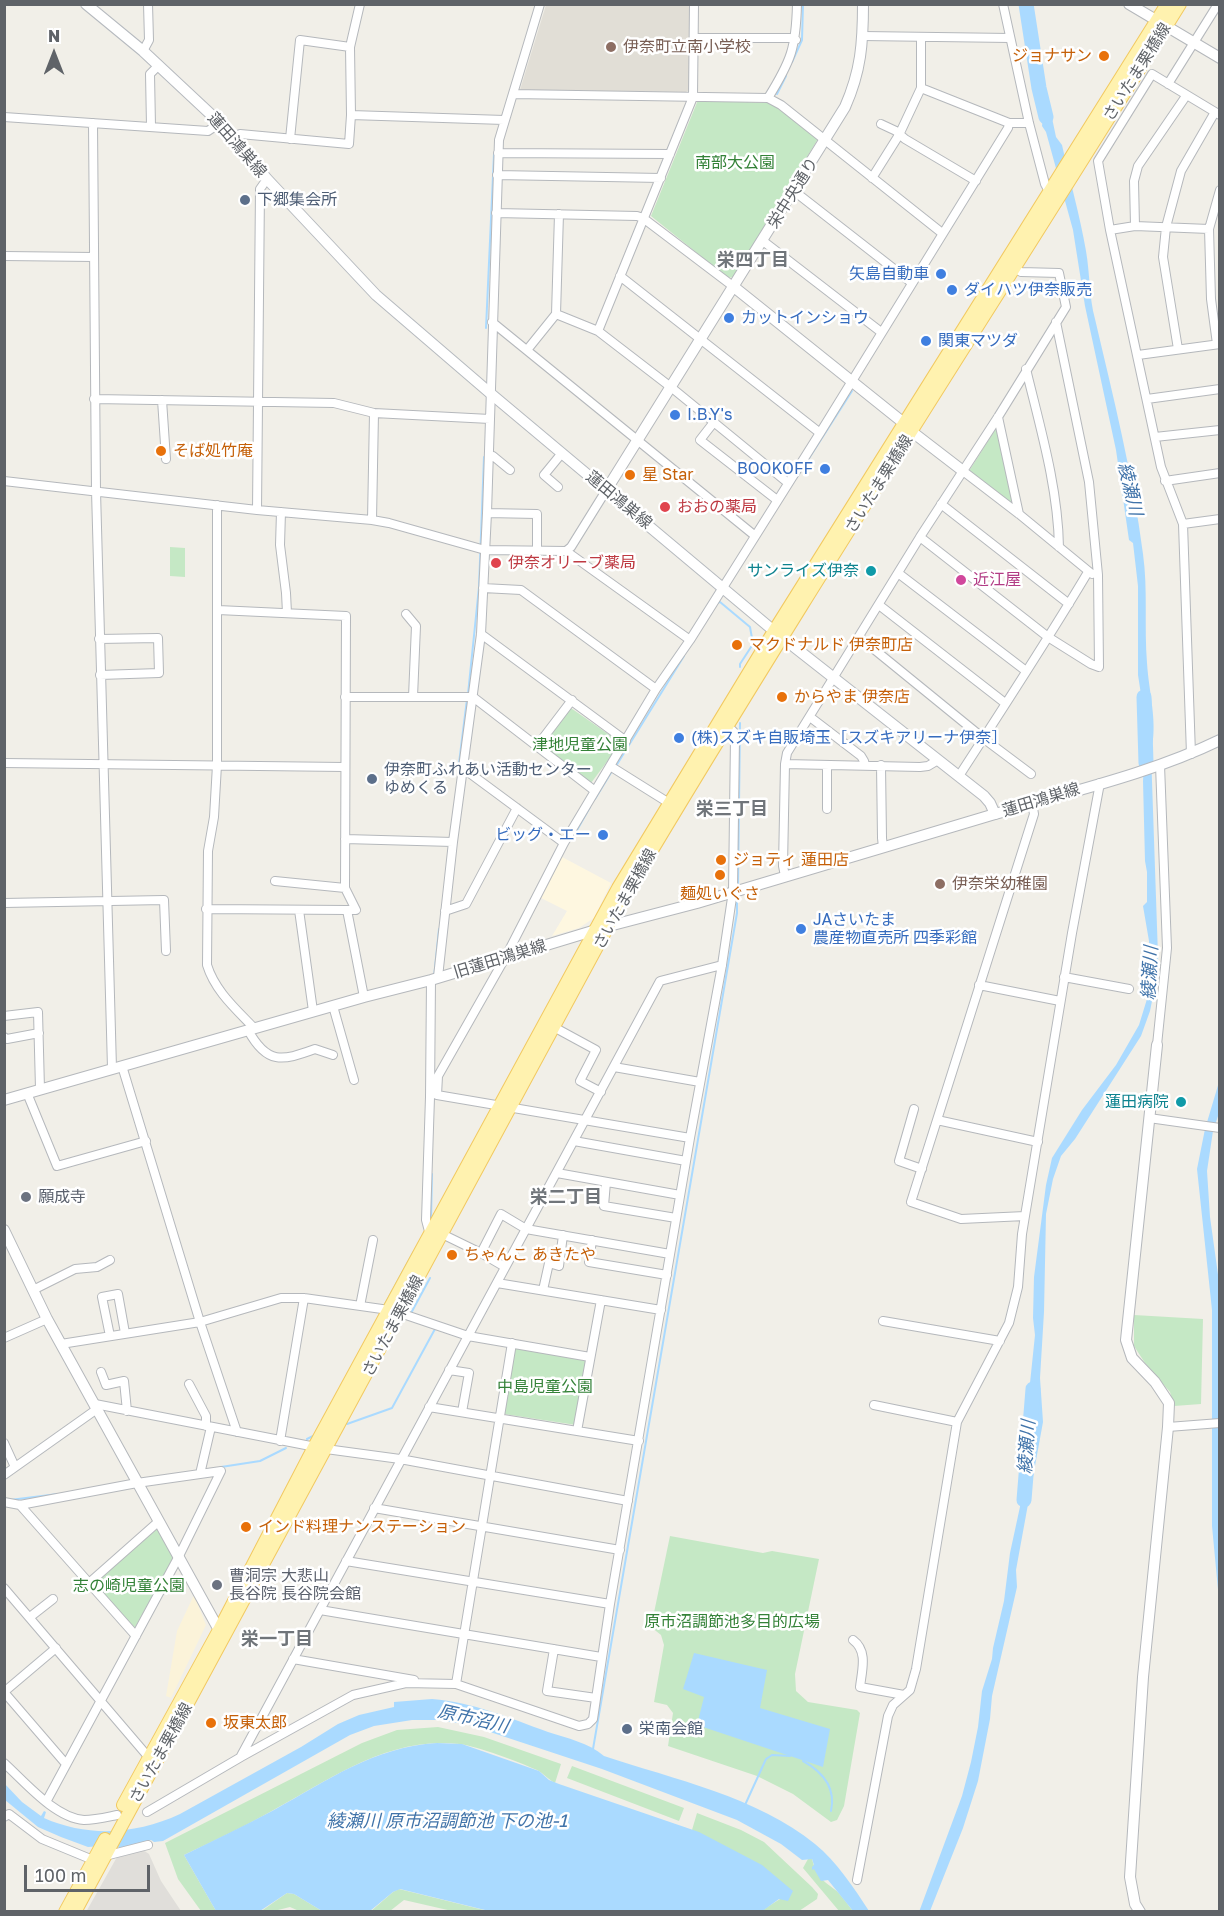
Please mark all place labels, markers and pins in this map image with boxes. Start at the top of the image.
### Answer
place label: 伊奈町立南小学校 [623,37,751,57]
marker: 伊奈町立南小学校 [604,40,618,54]
place label: ジョナサン [1012,46,1092,66]
marker: ジョナサン [1097,49,1111,63]
place label: 下郷集会所 [257,190,337,210]
marker: 下郷集会所 [238,193,252,207]
place label: 矢島自動車 [849,264,929,284]
marker: 矢島自動車 [934,267,948,281]
place label: ダイハツ伊奈販売 [964,280,1092,300]
marker: ダイハツ伊奈販売 [945,283,959,297]
place label: カットインショウ [741,308,869,328]
marker: カットインショウ [722,311,736,325]
place label: 関東マツダ [938,331,1018,351]
marker: 関東マツダ [919,334,933,348]
place label: I.B.Y's [687,405,733,425]
marker: I.B.Y's [668,408,682,422]
place label: そば処竹庵 [173,441,253,461]
marker: そば処竹庵 [154,444,168,458]
place label: BOOKOFF [737,459,813,479]
marker: BOOKOFF [818,462,832,476]
place label: 星 Star [642,465,694,485]
marker: 星 Star [623,468,637,482]
place label: おおの薬局 [677,497,757,517]
marker: おおの薬局 [658,500,672,514]
place label: 伊奈オリーブ薬局 [508,553,636,573]
marker: 伊奈オリーブ薬局 [489,556,503,570]
place label: サンライズ伊奈 [747,561,859,581]
marker: サンライズ伊奈 [864,564,878,578]
place label: 近江屋 [973,570,1021,590]
marker: 近江屋 [954,573,968,587]
place label: マクドナルド 伊奈町店 [749,635,913,655]
marker: マクドナルド 伊奈町店 [730,638,744,652]
place label: からやま 伊奈店 [794,687,910,707]
marker: からやま 伊奈店 [775,690,789,704]
place label: (株)スズキ自販埼玉［スズキアリーナ伊奈］ [691,728,1007,748]
marker: (株)スズキ自販埼玉［スズキアリーナ伊奈］ [672,731,686,745]
place label: 伊奈町ふれあい活動センター ゆめくる [384,760,592,798]
marker: 伊奈町ふれあい活動センター ゆめくる [365,772,379,786]
place label: ビッグ・エー [495,825,591,845]
marker: ビッグ・エー [596,828,610,842]
place label: ジョティ 蓮田店 [733,850,849,870]
marker: ジョティ 蓮田店 [714,853,728,867]
marker: 麺処いぐさ [713,868,727,882]
place label: 伊奈栄幼稚園 [952,874,1048,894]
marker: 伊奈栄幼稚園 [933,877,947,891]
place label: 麺処いぐさ [680,884,760,904]
place label: JAさいたま 農産物直売所 四季彩館 [813,910,977,948]
marker: JAさいたま 農産物直売所 四季彩館 [794,922,808,936]
place label: 蓮田病院 [1105,1092,1169,1112]
marker: 蓮田病院 [1174,1095,1188,1109]
place label: 願成寺 [38,1187,86,1207]
marker: 願成寺 [19,1190,33,1204]
place label: ちゃんこ あきたや [464,1245,596,1265]
marker: ちゃんこ あきたや [445,1248,459,1262]
place label: インド料理ナンステーション [258,1517,466,1537]
marker: インド料理ナンステーション [239,1520,253,1534]
place label: 曹洞宗 大悲山 長谷院 長谷院会館 [229,1566,361,1604]
marker: 曹洞宗 大悲山 長谷院 長谷院会館 [210,1578,224,1592]
place label: 坂東太郎 [223,1713,287,1733]
marker: 坂東太郎 [204,1716,218,1730]
place label: 栄南会館 [639,1719,703,1739]
marker: 栄南会館 [620,1722,634,1736]

